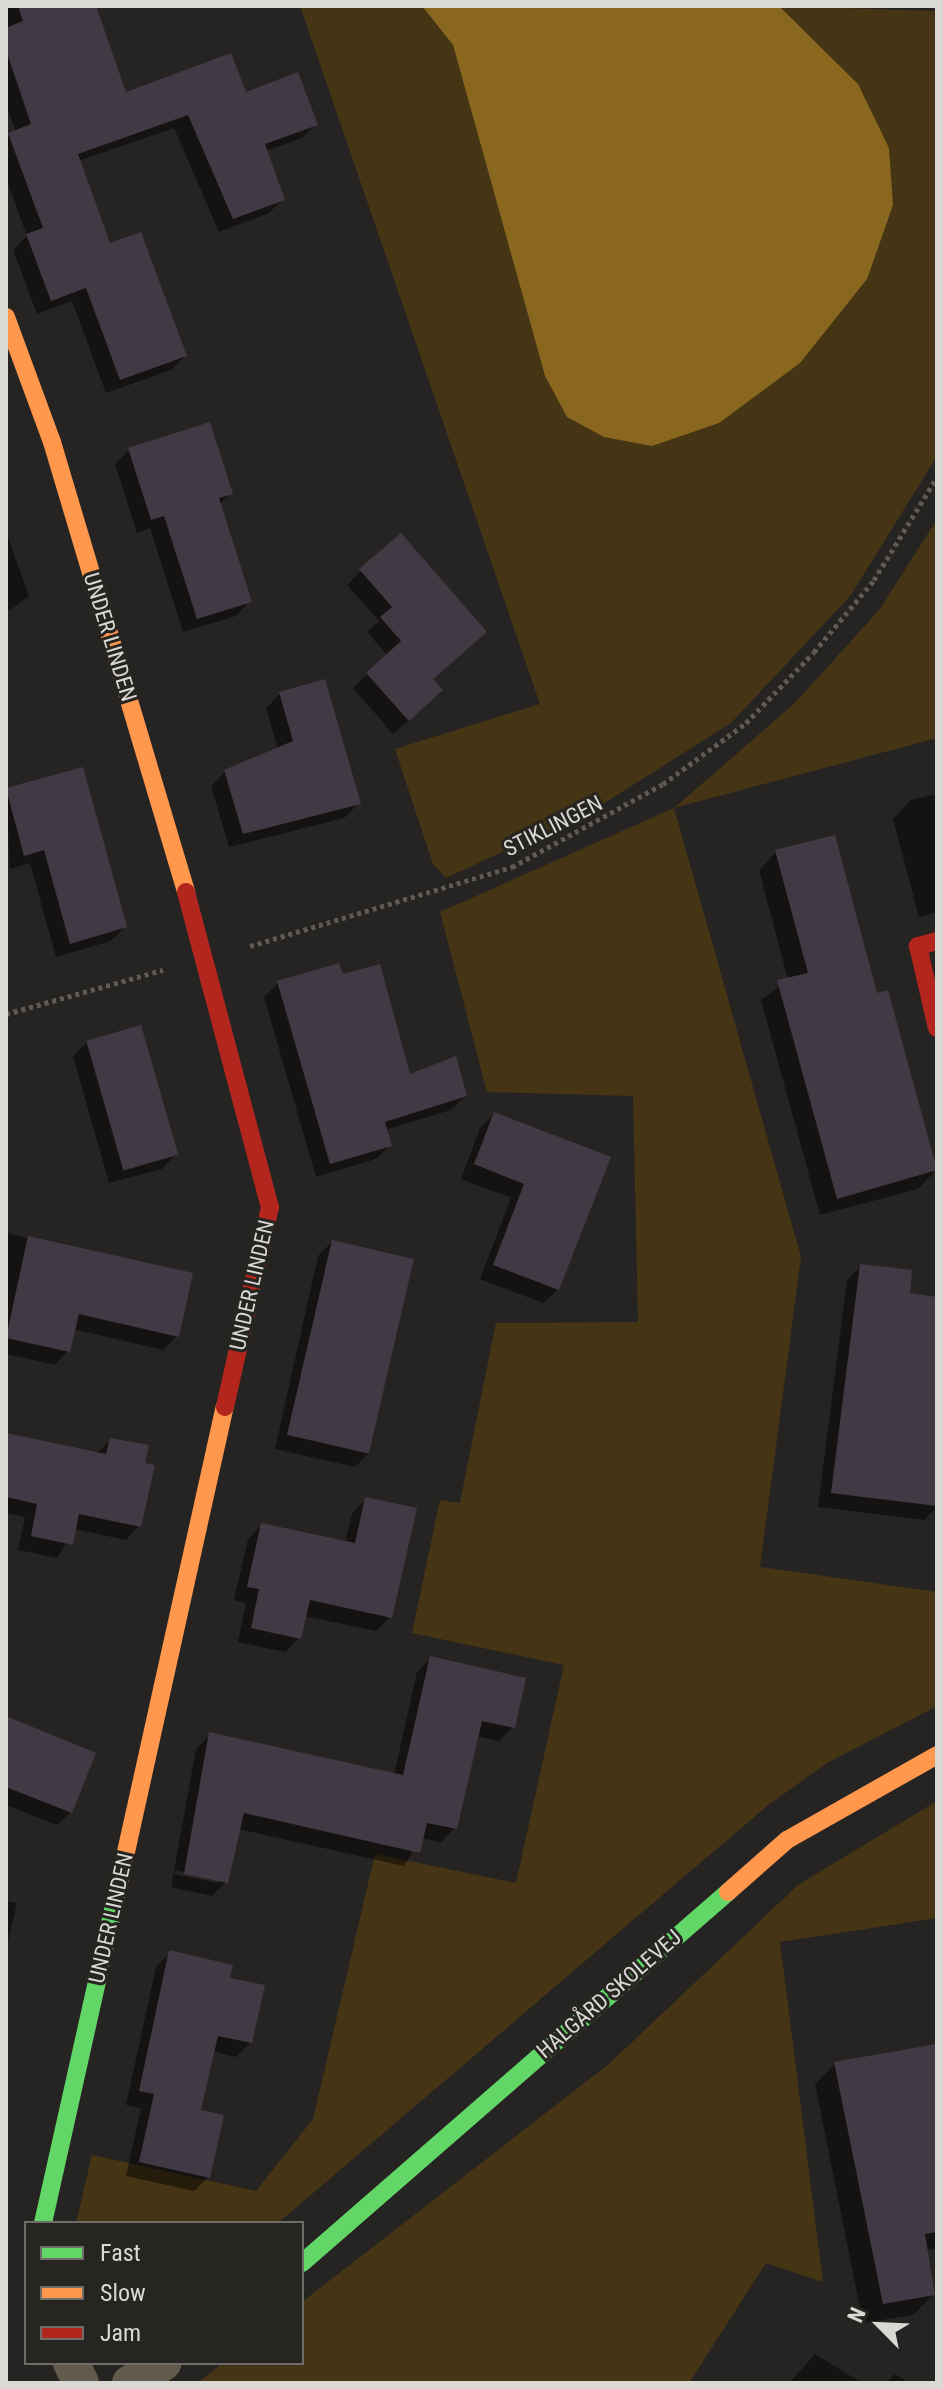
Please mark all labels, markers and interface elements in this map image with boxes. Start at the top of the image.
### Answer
street label: UNDER LINDEN [78,570,142,704]
street label: STIKLINGEN [499,790,607,862]
street label: UNDER LINDEN [224,1217,280,1353]
street label: UNDER LINDEN [83,1850,139,1986]
street label: HALGÅRD SKOLEVEJ [531,1924,687,2064]
legend [24,2221,304,2365]
text: Fast [100,2239,141,2267]
text: Slow [100,2279,146,2307]
north arrow [839,2285,919,2365]
text: N [842,2304,871,2326]
text: Jam [100,2319,141,2347]

